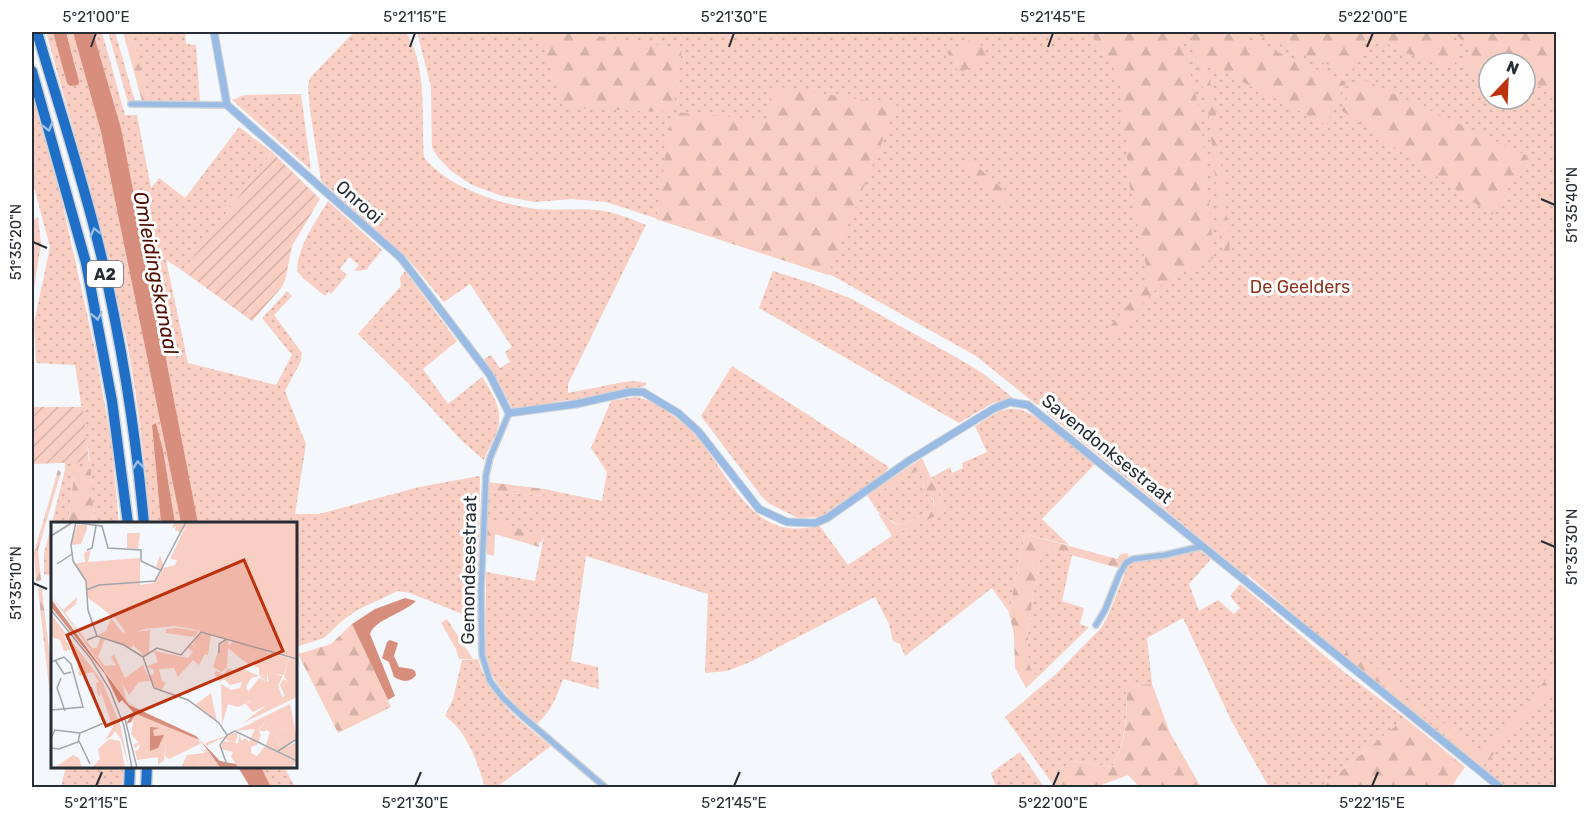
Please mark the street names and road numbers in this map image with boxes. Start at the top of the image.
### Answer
street label: Onrooi [331,176,387,228]
road number: A2 [87,261,123,287]
street label: Savendonksestraat [1037,390,1177,508]
street label: Gemondesestraat [457,495,481,645]

